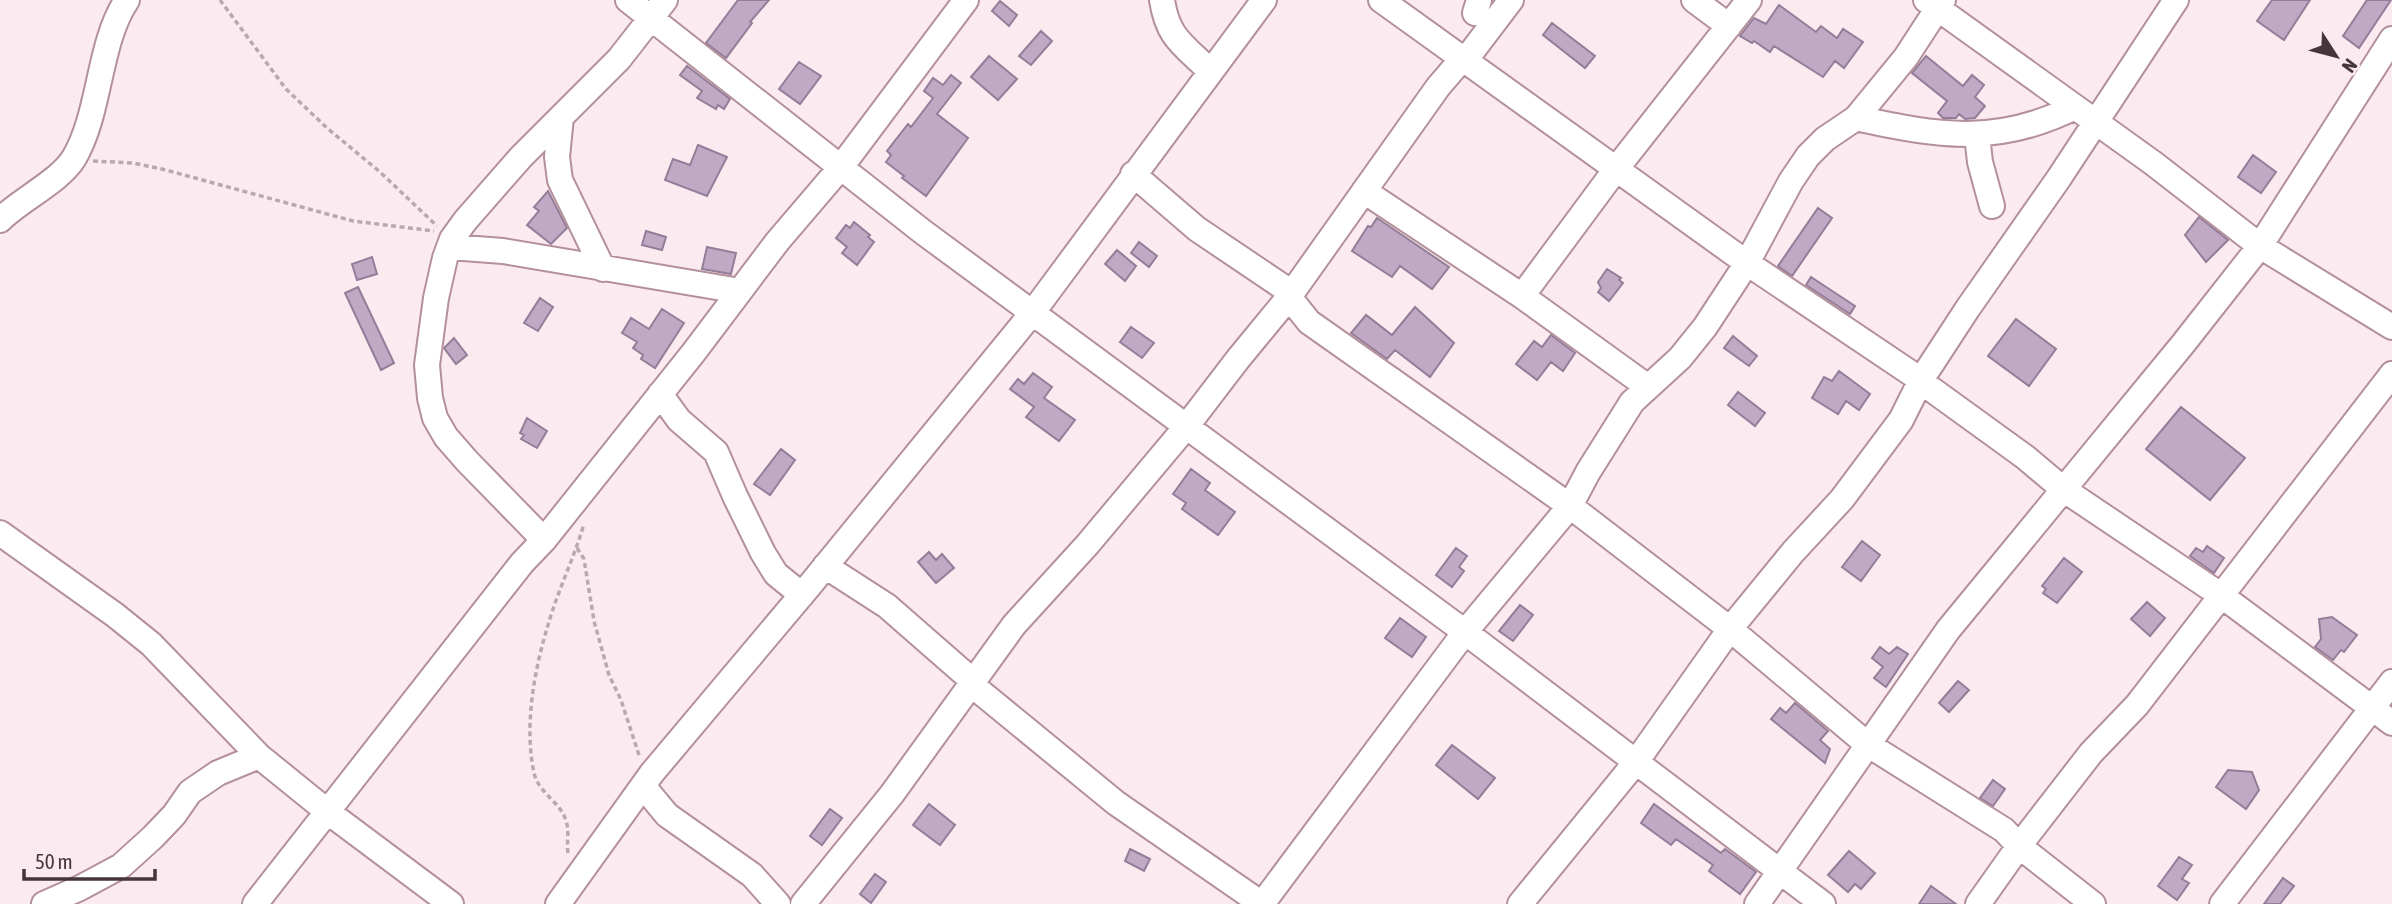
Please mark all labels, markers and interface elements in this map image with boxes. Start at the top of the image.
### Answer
north arrow [2301,21,2371,91]
text: N [2338,55,2362,77]
scale bar [24,838,156,882]
text: 50 m [35,849,73,873]

